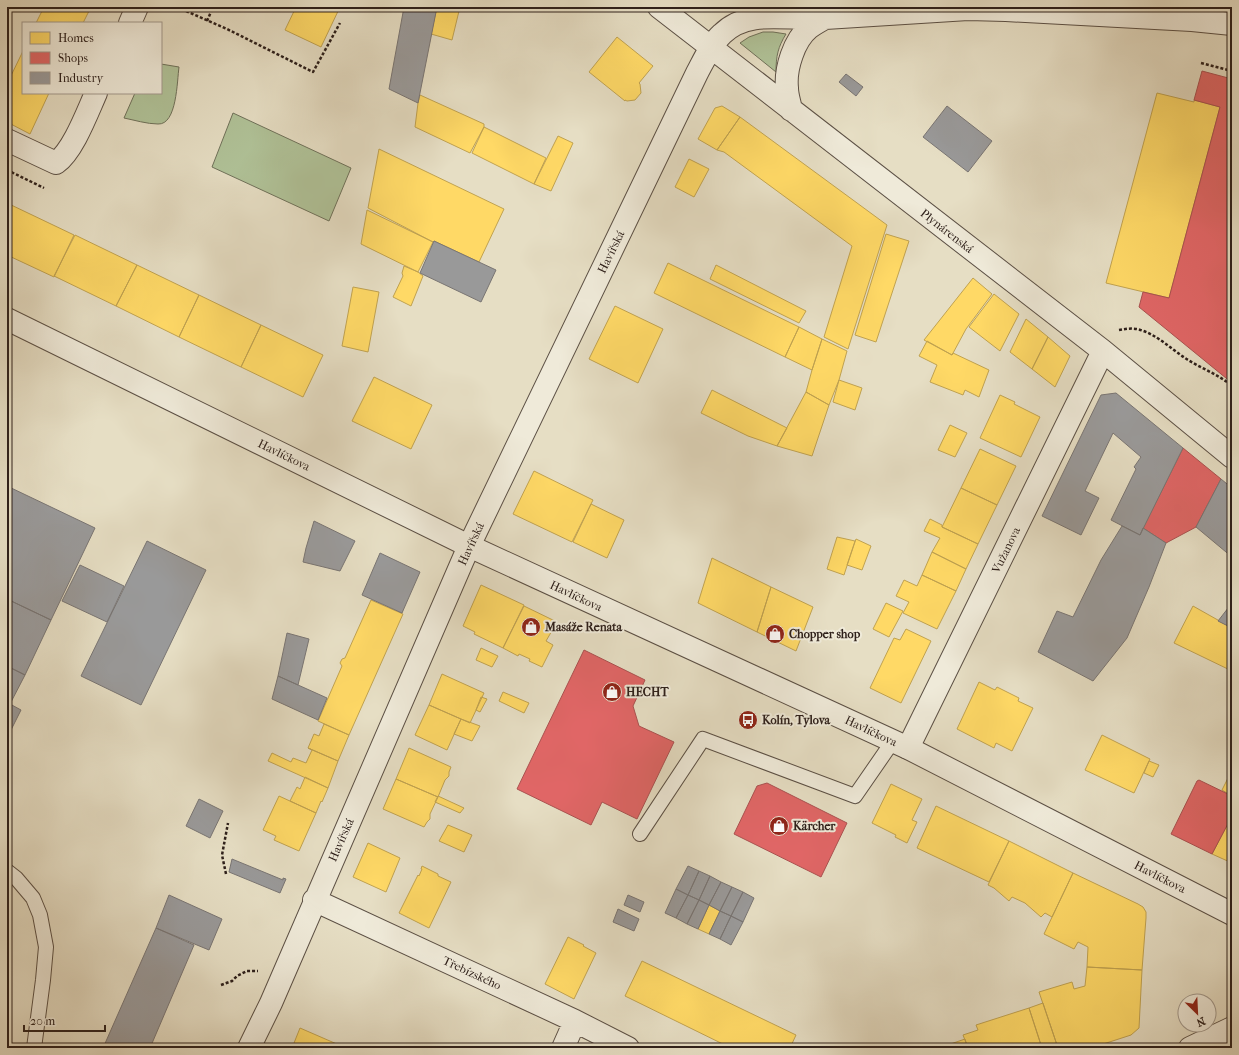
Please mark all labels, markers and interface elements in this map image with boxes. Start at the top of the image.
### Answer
legend [22,22,162,94]
text: Homes [58,31,94,45]
text: Shops [58,51,88,65]
text: Industry [58,71,104,85]
street label: Plynárenská [918,206,977,256]
street label: Havířská [595,228,627,276]
street label: Havlíčkova [256,436,313,474]
street label: Havířská [455,520,487,568]
street label: Vužanova [988,524,1023,576]
street label: Havlíčkova [548,578,605,614]
shop icon: Masáže Renata [520,616,542,638]
place label: Masáže Renata [544,620,623,634]
shop icon: Chopper shop [764,623,786,645]
place label: Chopper shop [789,627,861,642]
shop icon: HECHT [601,681,623,703]
place label: HECHT [626,685,669,699]
bus stop icon: Kolín, Tylova [737,709,759,731]
place label: Kolín, Tylova [762,713,831,728]
street label: Havlíčkova [843,713,900,749]
shop icon: Kärcher [768,815,790,837]
street label: Havířská [325,816,357,864]
place label: Kärcher [793,819,836,833]
street label: Havlíčkova [1132,858,1189,896]
street label: Třebízského [440,953,504,993]
north arrow [1177,993,1217,1033]
scale bar [24,1007,105,1033]
text: 20 m [30,1014,55,1028]
text: N [1194,1014,1207,1030]

